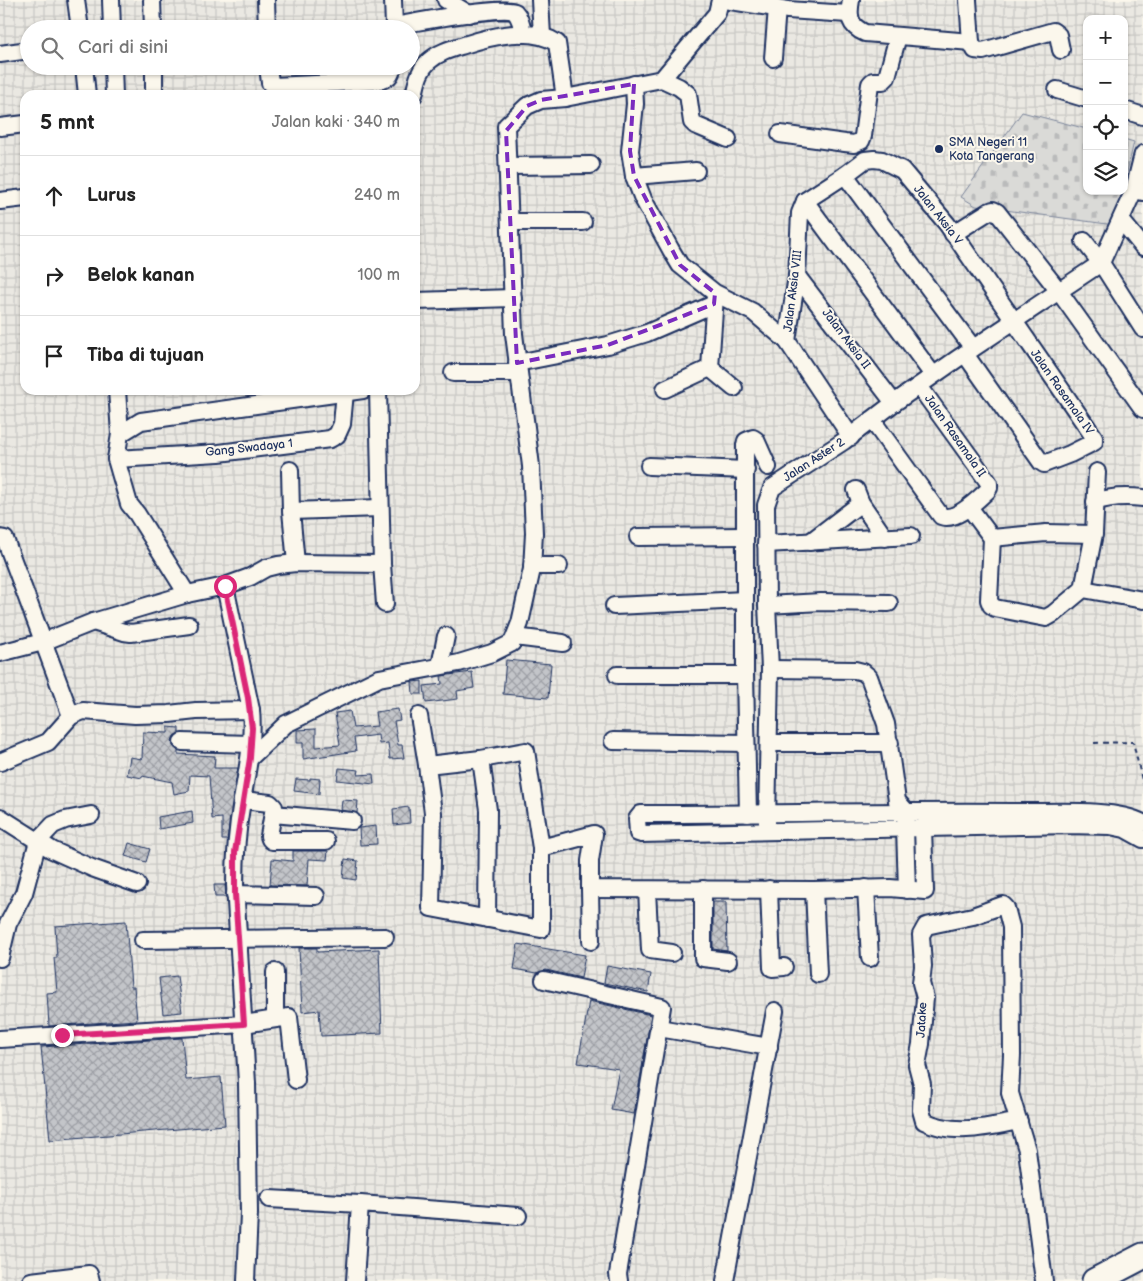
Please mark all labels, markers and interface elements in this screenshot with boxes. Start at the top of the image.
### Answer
map controls [1083,15,1128,195]
button: + [1083,15,1128,60]
search box [20,20,420,75]
icon: search [38,34,66,62]
text: Cari di sini [78,36,168,59]
button: − [1083,60,1128,105]
button: locate [1083,105,1128,150]
text: 5 mnt [40,110,94,135]
text: Jalan kaki · 340 m [272,113,400,132]
place label: SMA Negeri 11 Kota Tangerang [949,135,1035,164]
marker: SMA Negeri 11 Kota Tangerang [933,143,945,155]
button: layers [1083,150,1128,195]
icon: ahead [40,182,68,210]
street label: Jalan Aksia V [910,182,966,248]
text: Lurus [87,184,136,207]
text: 240 m [354,186,400,205]
street label: Jalan Aksia VIII [781,249,805,333]
icon: right [40,262,68,290]
text: Belok kanan [87,264,195,287]
text: 100 m [357,266,400,285]
street label: Jalan Aksia II [818,306,874,372]
icon: arrive [40,342,68,370]
text: Tiba di tujuan [87,344,204,367]
street label: Jalan Rasamala IV [1027,346,1097,438]
street label: Jalan Rasamala II [921,392,989,480]
street label: Jalan Aster 2 [781,435,847,485]
street label: Gang Swadaya 1 [204,436,294,460]
route start [214,575,237,598]
street label: Jatake [914,1002,930,1038]
route end [51,1024,74,1047]

